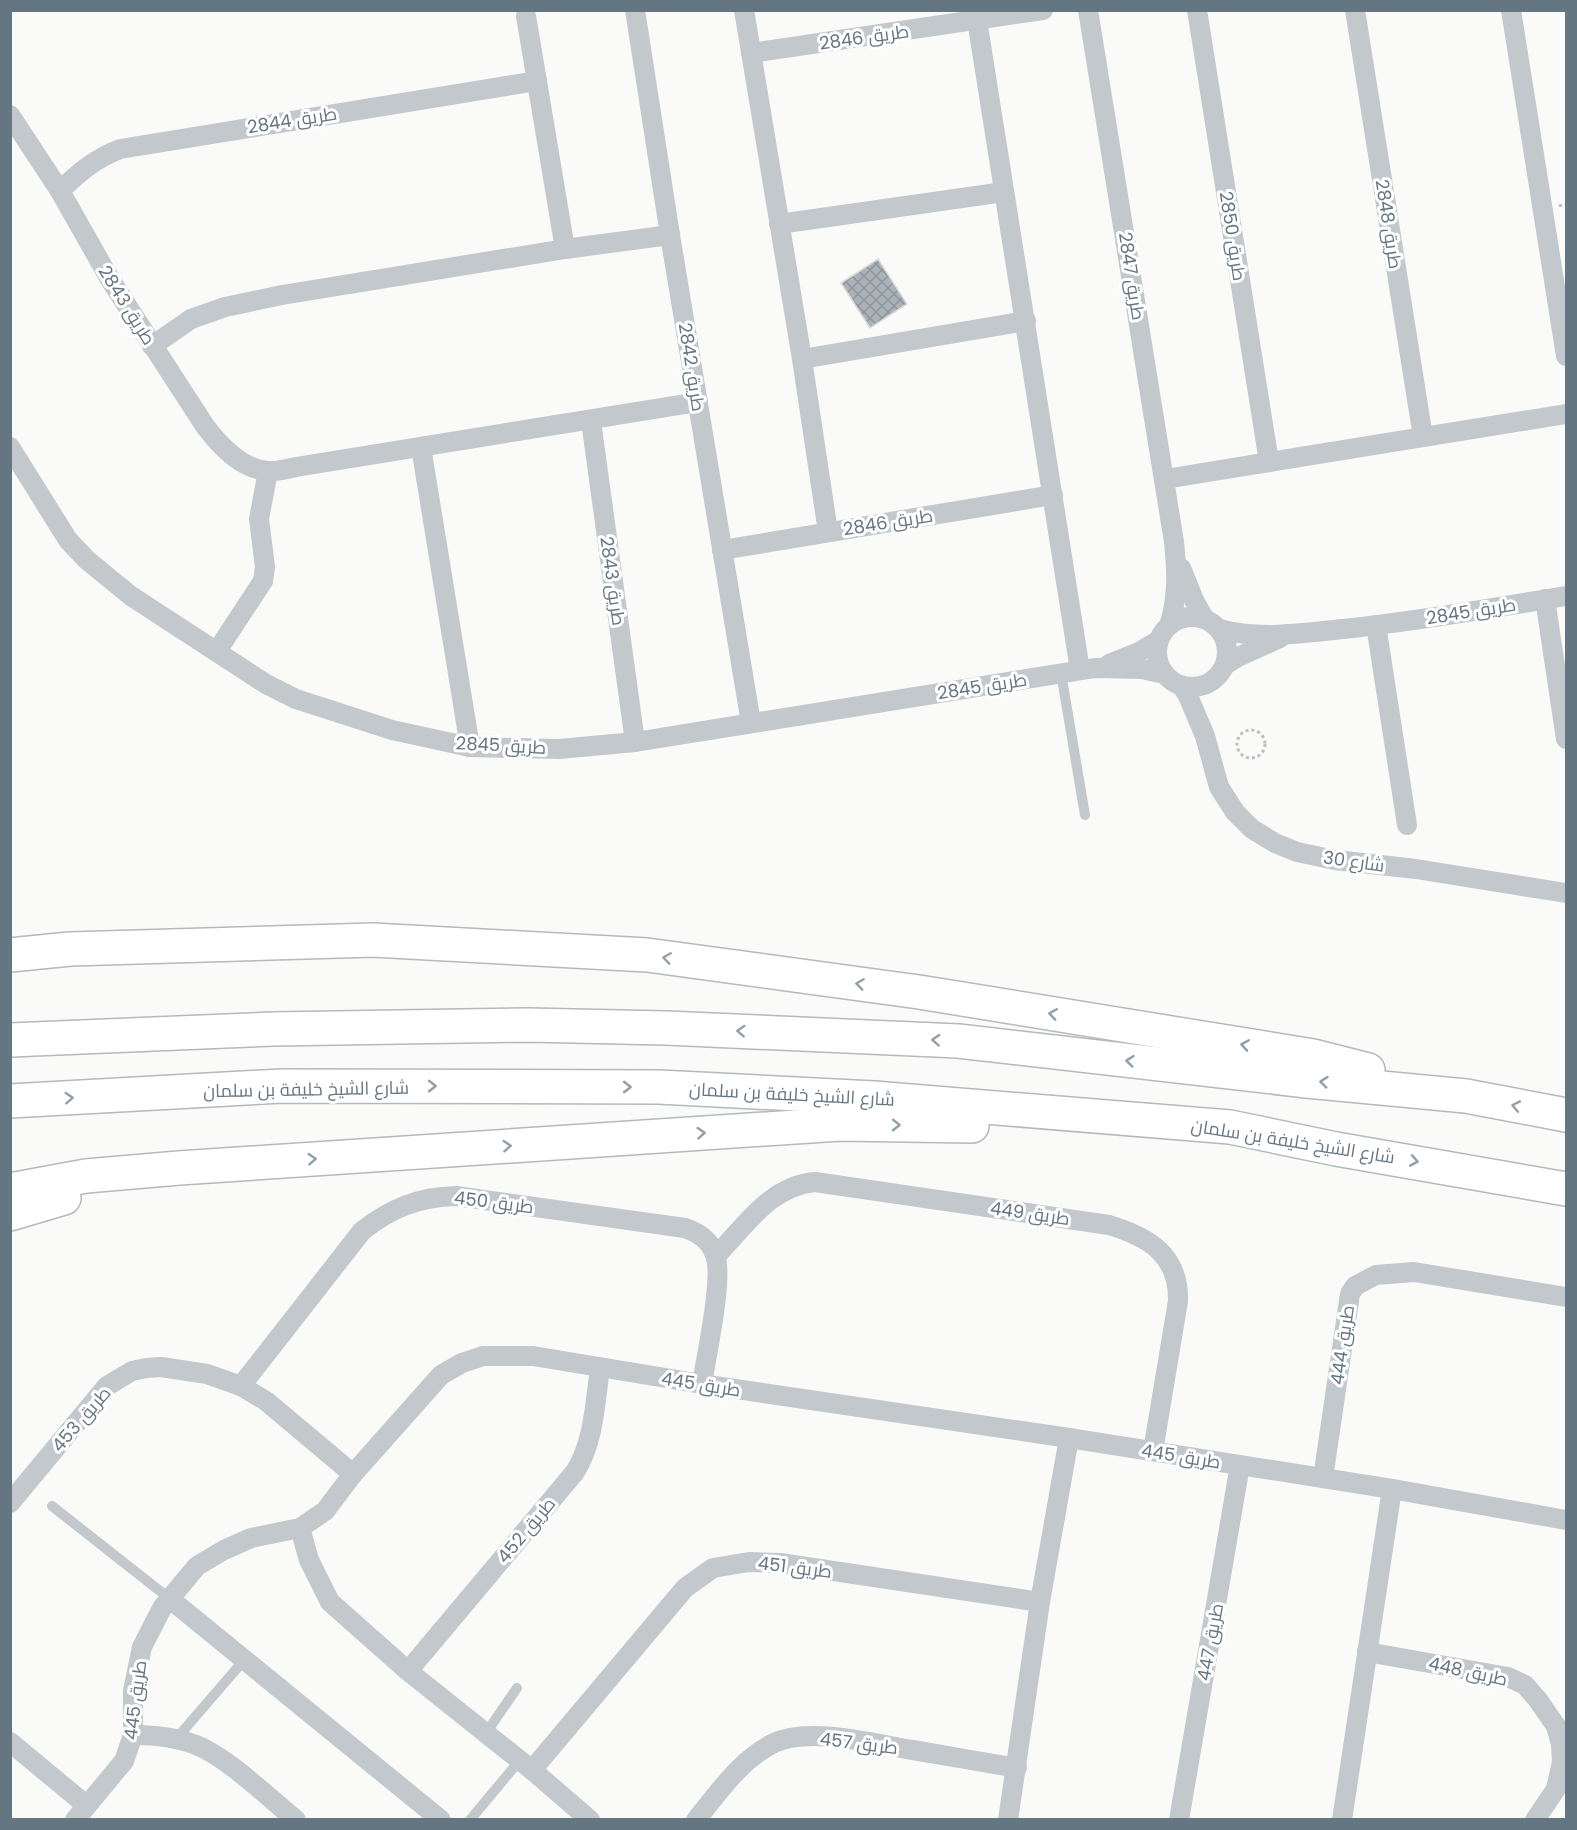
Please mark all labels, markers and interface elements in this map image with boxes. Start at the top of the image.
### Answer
street label: طريق 2846 [817,18,911,56]
street label: طريق 2844 [245,101,339,139]
street label: طريق 2848 [1370,177,1408,271]
street label: طريق 2850 [1214,189,1252,283]
street label: طريق 2847 [1113,230,1151,322]
street label: طريق 2843 [93,260,161,350]
street label: طريق 2842 [673,321,711,413]
street label: طريق 2846 [841,503,935,541]
street label: طريق 2843 [594,535,632,627]
street label: طريق 2845 [1424,592,1518,630]
street label: طريق 2845 [935,667,1029,705]
street label: طريق 2845 [455,730,547,760]
street label: شارع 30 [1322,844,1386,878]
one-way arrow [662,952,671,964]
one-way arrow [855,979,864,991]
one-way arrow [1048,1008,1058,1021]
one-way arrow [737,1025,746,1038]
one-way arrow [932,1034,941,1047]
one-way arrow [1241,1039,1251,1052]
one-way arrow [1125,1055,1135,1067]
street label: شارع الشيخ خليفة بن سلمان [203,1075,409,1103]
street label: شارع الشيخ خليفة بن سلمان [689,1076,895,1112]
one-way arrow [1319,1076,1328,1089]
one-way arrow [427,1080,436,1092]
one-way arrow [622,1081,631,1093]
one-way arrow [64,1091,73,1104]
one-way arrow [1511,1100,1521,1113]
street label: شارع الشيخ خليفة بن سلمان [1189,1113,1397,1169]
one-way arrow [892,1119,901,1131]
one-way arrow [697,1127,706,1140]
one-way arrow [502,1140,511,1153]
one-way arrow [308,1153,317,1166]
one-way arrow [1409,1154,1419,1167]
street label: طريق 450 [453,1185,535,1219]
street label: طريق 449 [989,1195,1071,1231]
street label: طريق 444 [1324,1304,1360,1386]
street label: طريق 445 [660,1365,742,1403]
street label: طريق 453 [46,1381,116,1457]
street label: طريق 445 [1140,1437,1222,1475]
street label: طريق 452 [491,1492,561,1568]
street label: طريق 451 [757,1550,833,1584]
street label: طريق 447 [1191,1601,1229,1683]
street label: طريق 448 [1426,1650,1510,1692]
street label: طريق 445 [118,1659,152,1741]
street label: طريق 457 [819,1726,899,1760]

